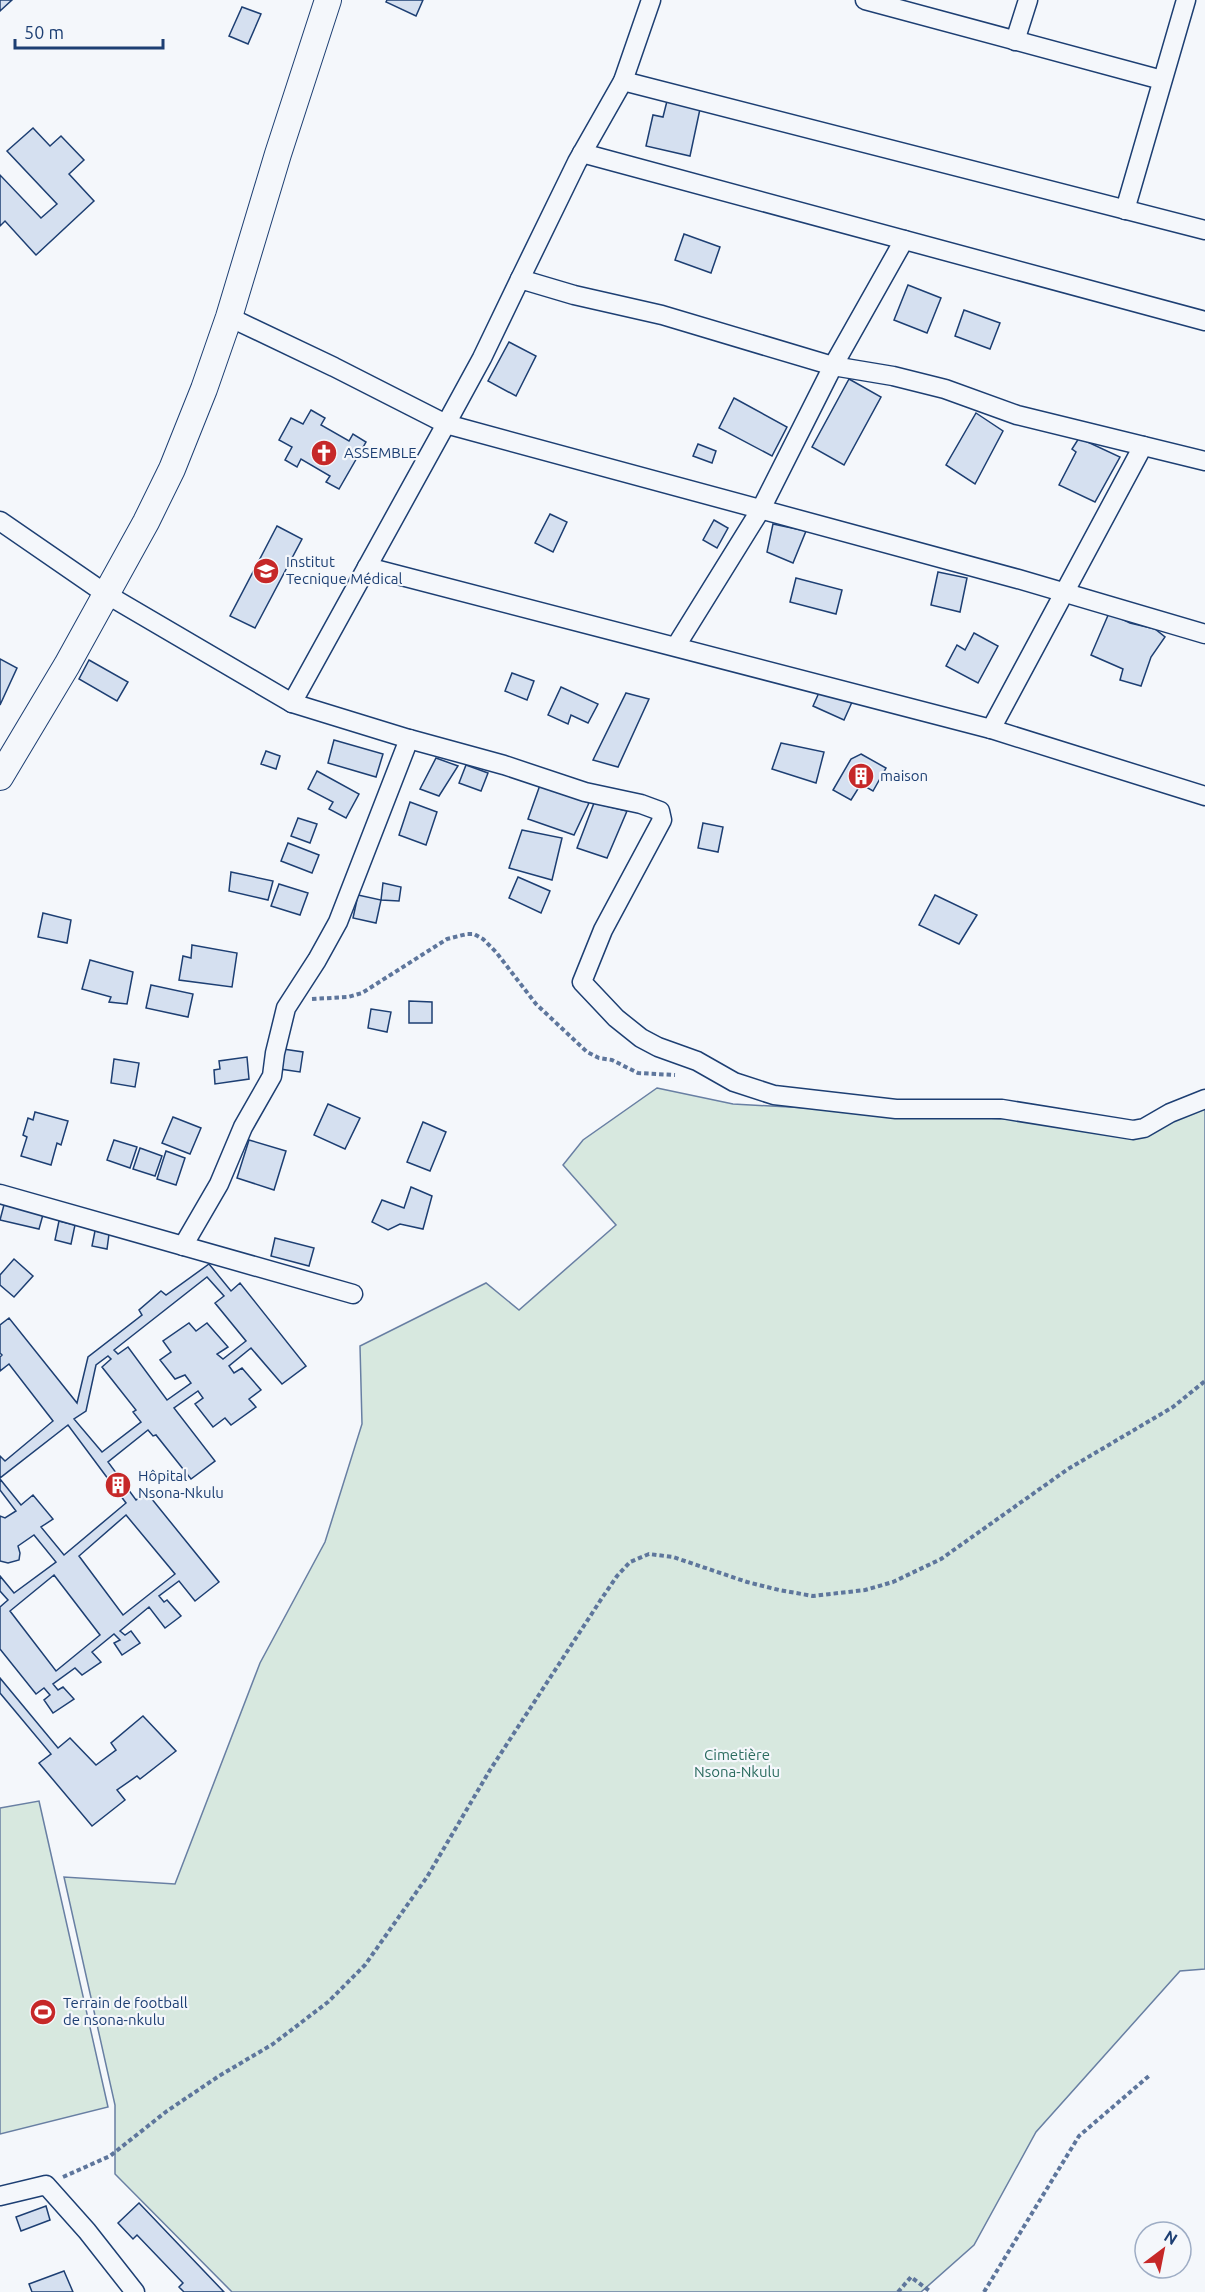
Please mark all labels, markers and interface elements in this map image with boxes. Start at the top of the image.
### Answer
scale bar [15,12,164,50]
text: 50 m [24,22,64,42]
church icon: ASSEMBLE [309,438,339,468]
place label: ASSEMBLE [344,444,417,461]
place label: Institut Tecnique Médical [286,553,403,587]
school or university icon: Institut Tecnique Médical [251,556,281,586]
building icon: maison [846,761,876,791]
place label: maison [880,767,928,784]
place label: Hôpital Nsona-Nkulu [138,1467,224,1501]
building icon: Hôpital Nsona-Nkulu [103,1470,133,1500]
park label: Cimetière Nsona-Nkulu [694,1746,780,1780]
place label: Terrain de football de nsona-nkulu [63,1994,188,2028]
sports icon: Terrain de football de nsona-nkulu [28,1997,58,2027]
north arrow [1133,2220,1193,2280]
text: N [1161,2226,1181,2248]

